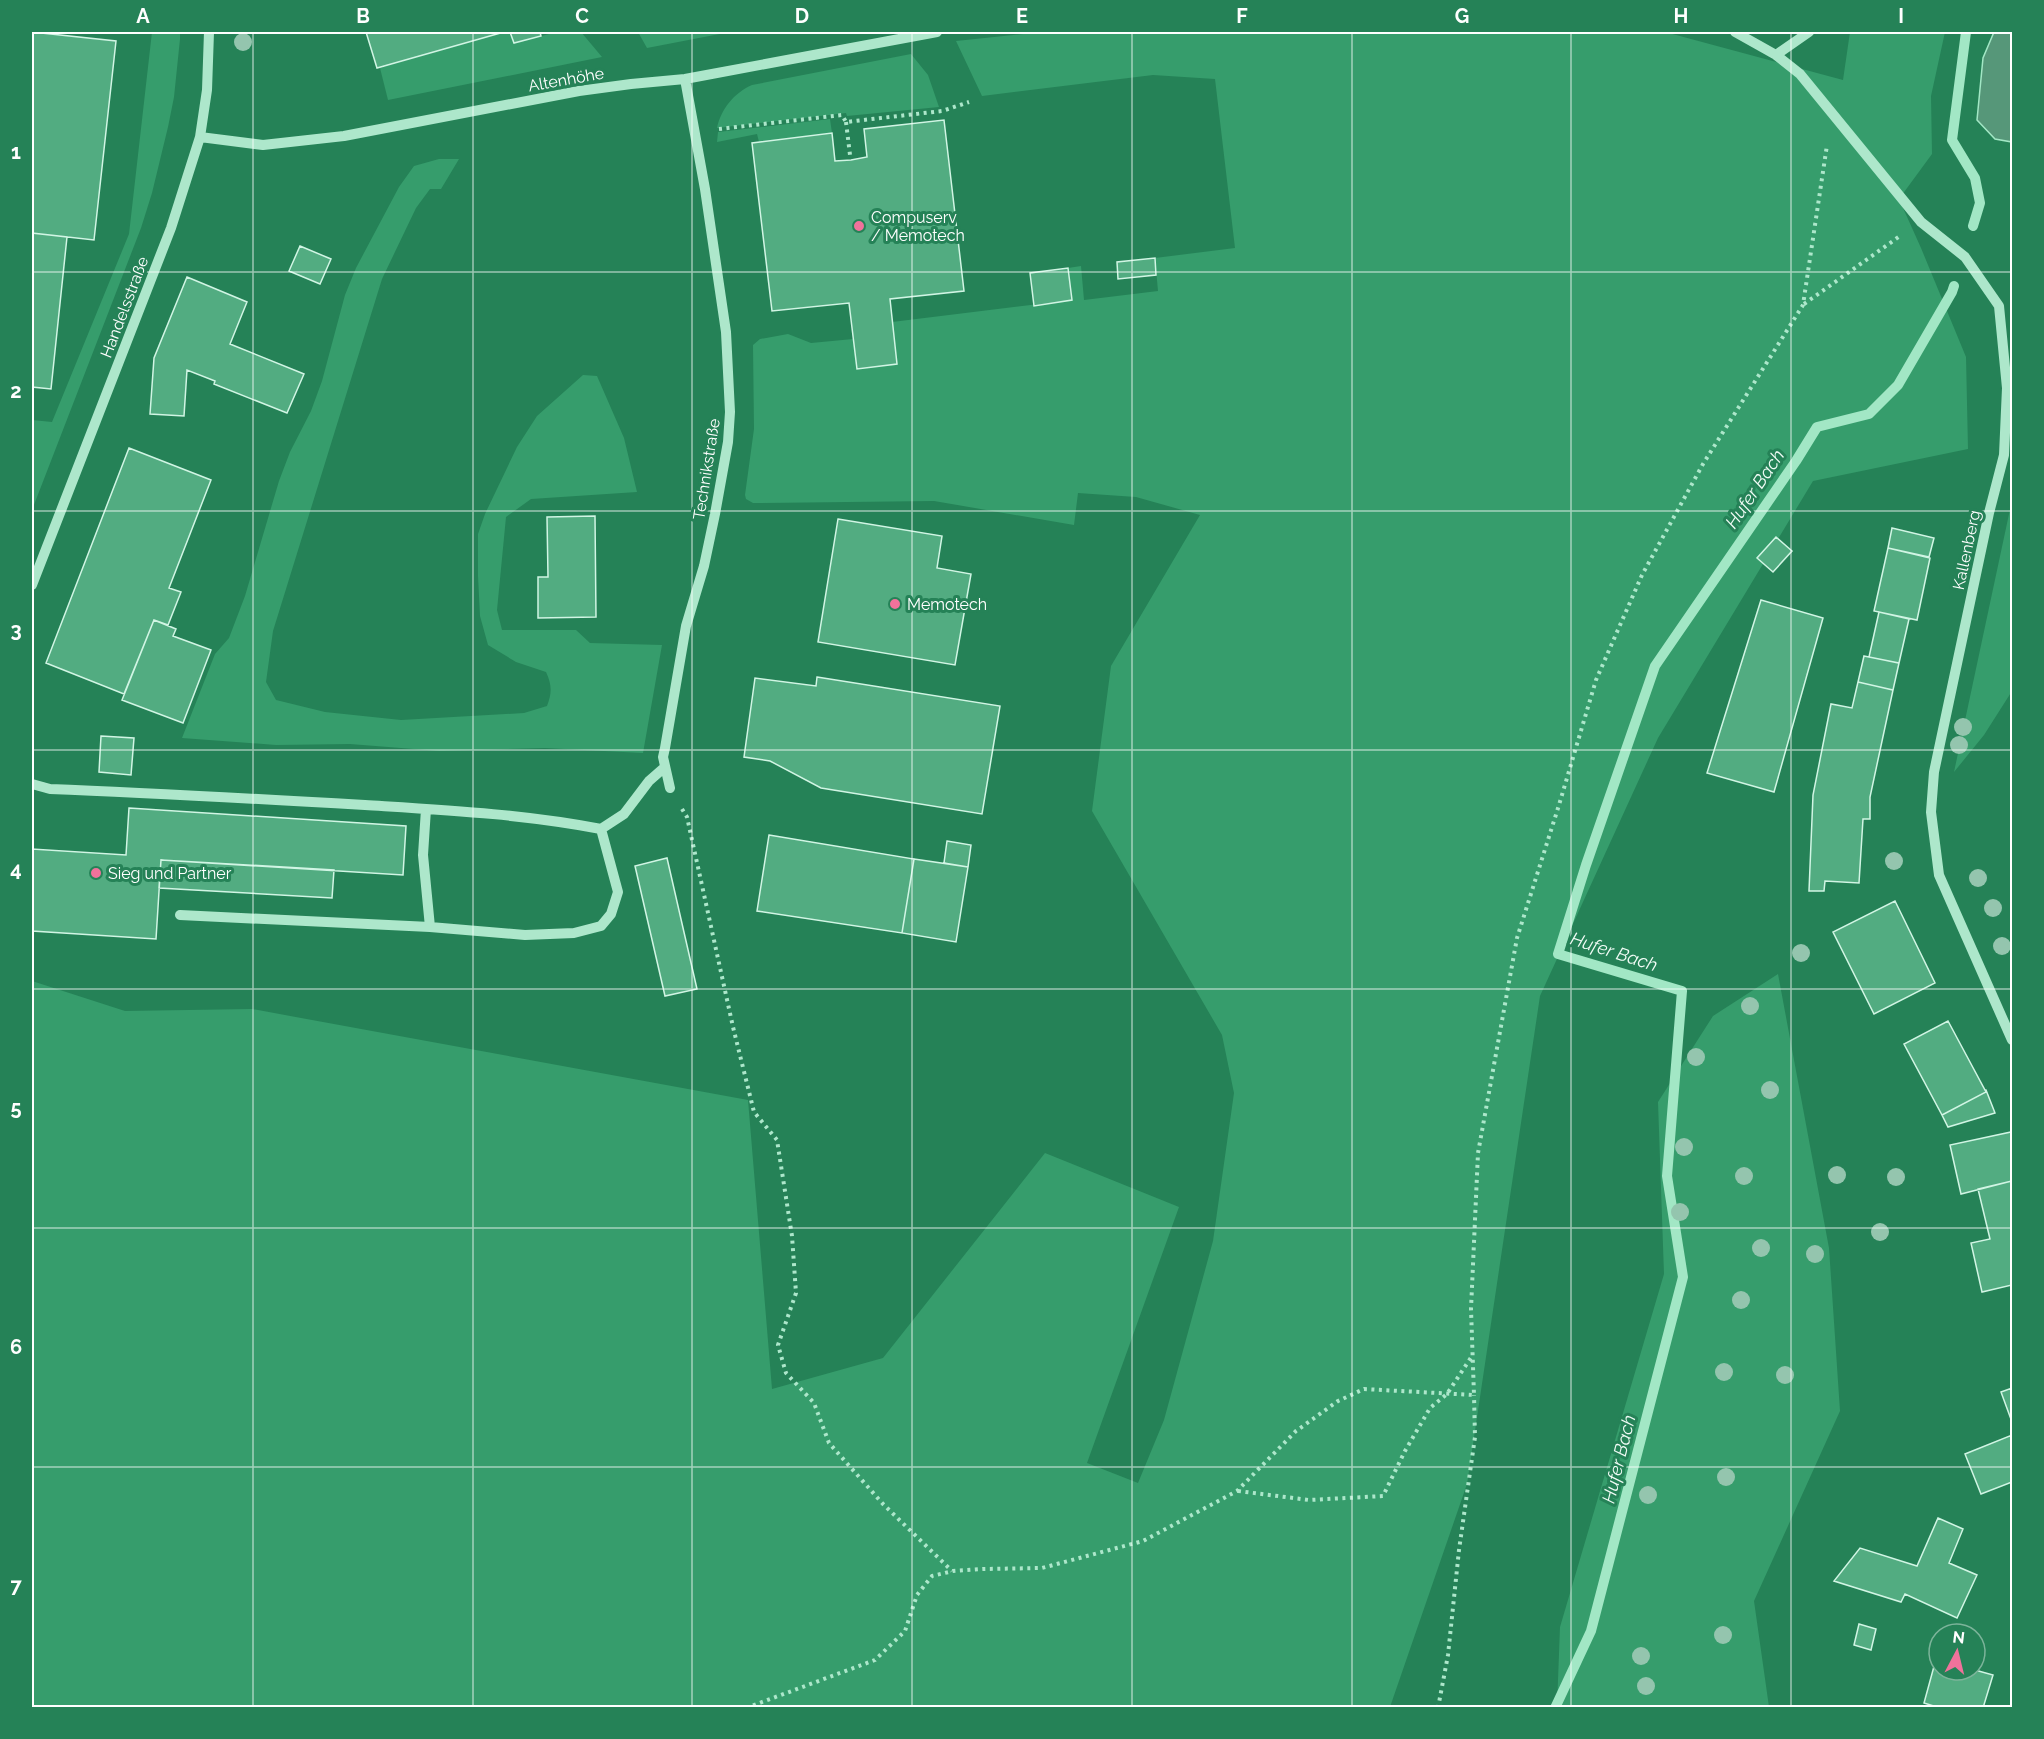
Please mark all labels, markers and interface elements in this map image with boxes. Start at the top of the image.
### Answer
text: A [136,4,150,28]
text: B [356,4,370,28]
text: C [575,4,589,28]
text: D [795,4,809,28]
text: E [1016,4,1028,28]
text: F [1236,4,1248,28]
text: G [1455,4,1469,28]
text: H [1674,4,1688,28]
text: I [1898,4,1904,28]
street label: Altenhöhe [527,63,605,96]
text: 1 [11,140,21,164]
place label: Compuserv / Memotech [871,208,965,245]
marker: Compuserv / Memotech [852,219,866,233]
street label: Handelsstraße [96,254,152,360]
text: 2 [10,379,22,403]
street label: Technikstraße [689,417,724,521]
water label: Hufer Bach [1721,445,1789,532]
street label: Kallenberg [1949,509,1984,592]
place label: Memotech [907,595,987,614]
marker: Memotech [888,597,902,611]
text: 3 [10,618,22,642]
text: 4 [10,857,22,881]
place label: Sieg und Partner [108,864,232,883]
marker: Sieg und Partner [89,866,103,880]
water label: Hufer Bach [1568,928,1660,975]
text: 5 [10,1096,22,1120]
text: 6 [10,1335,22,1359]
water label: Hufer Bach [1597,1413,1640,1505]
text: 7 [10,1574,22,1598]
north arrow [1927,1622,1987,1682]
text: N [1952,1627,1966,1648]

